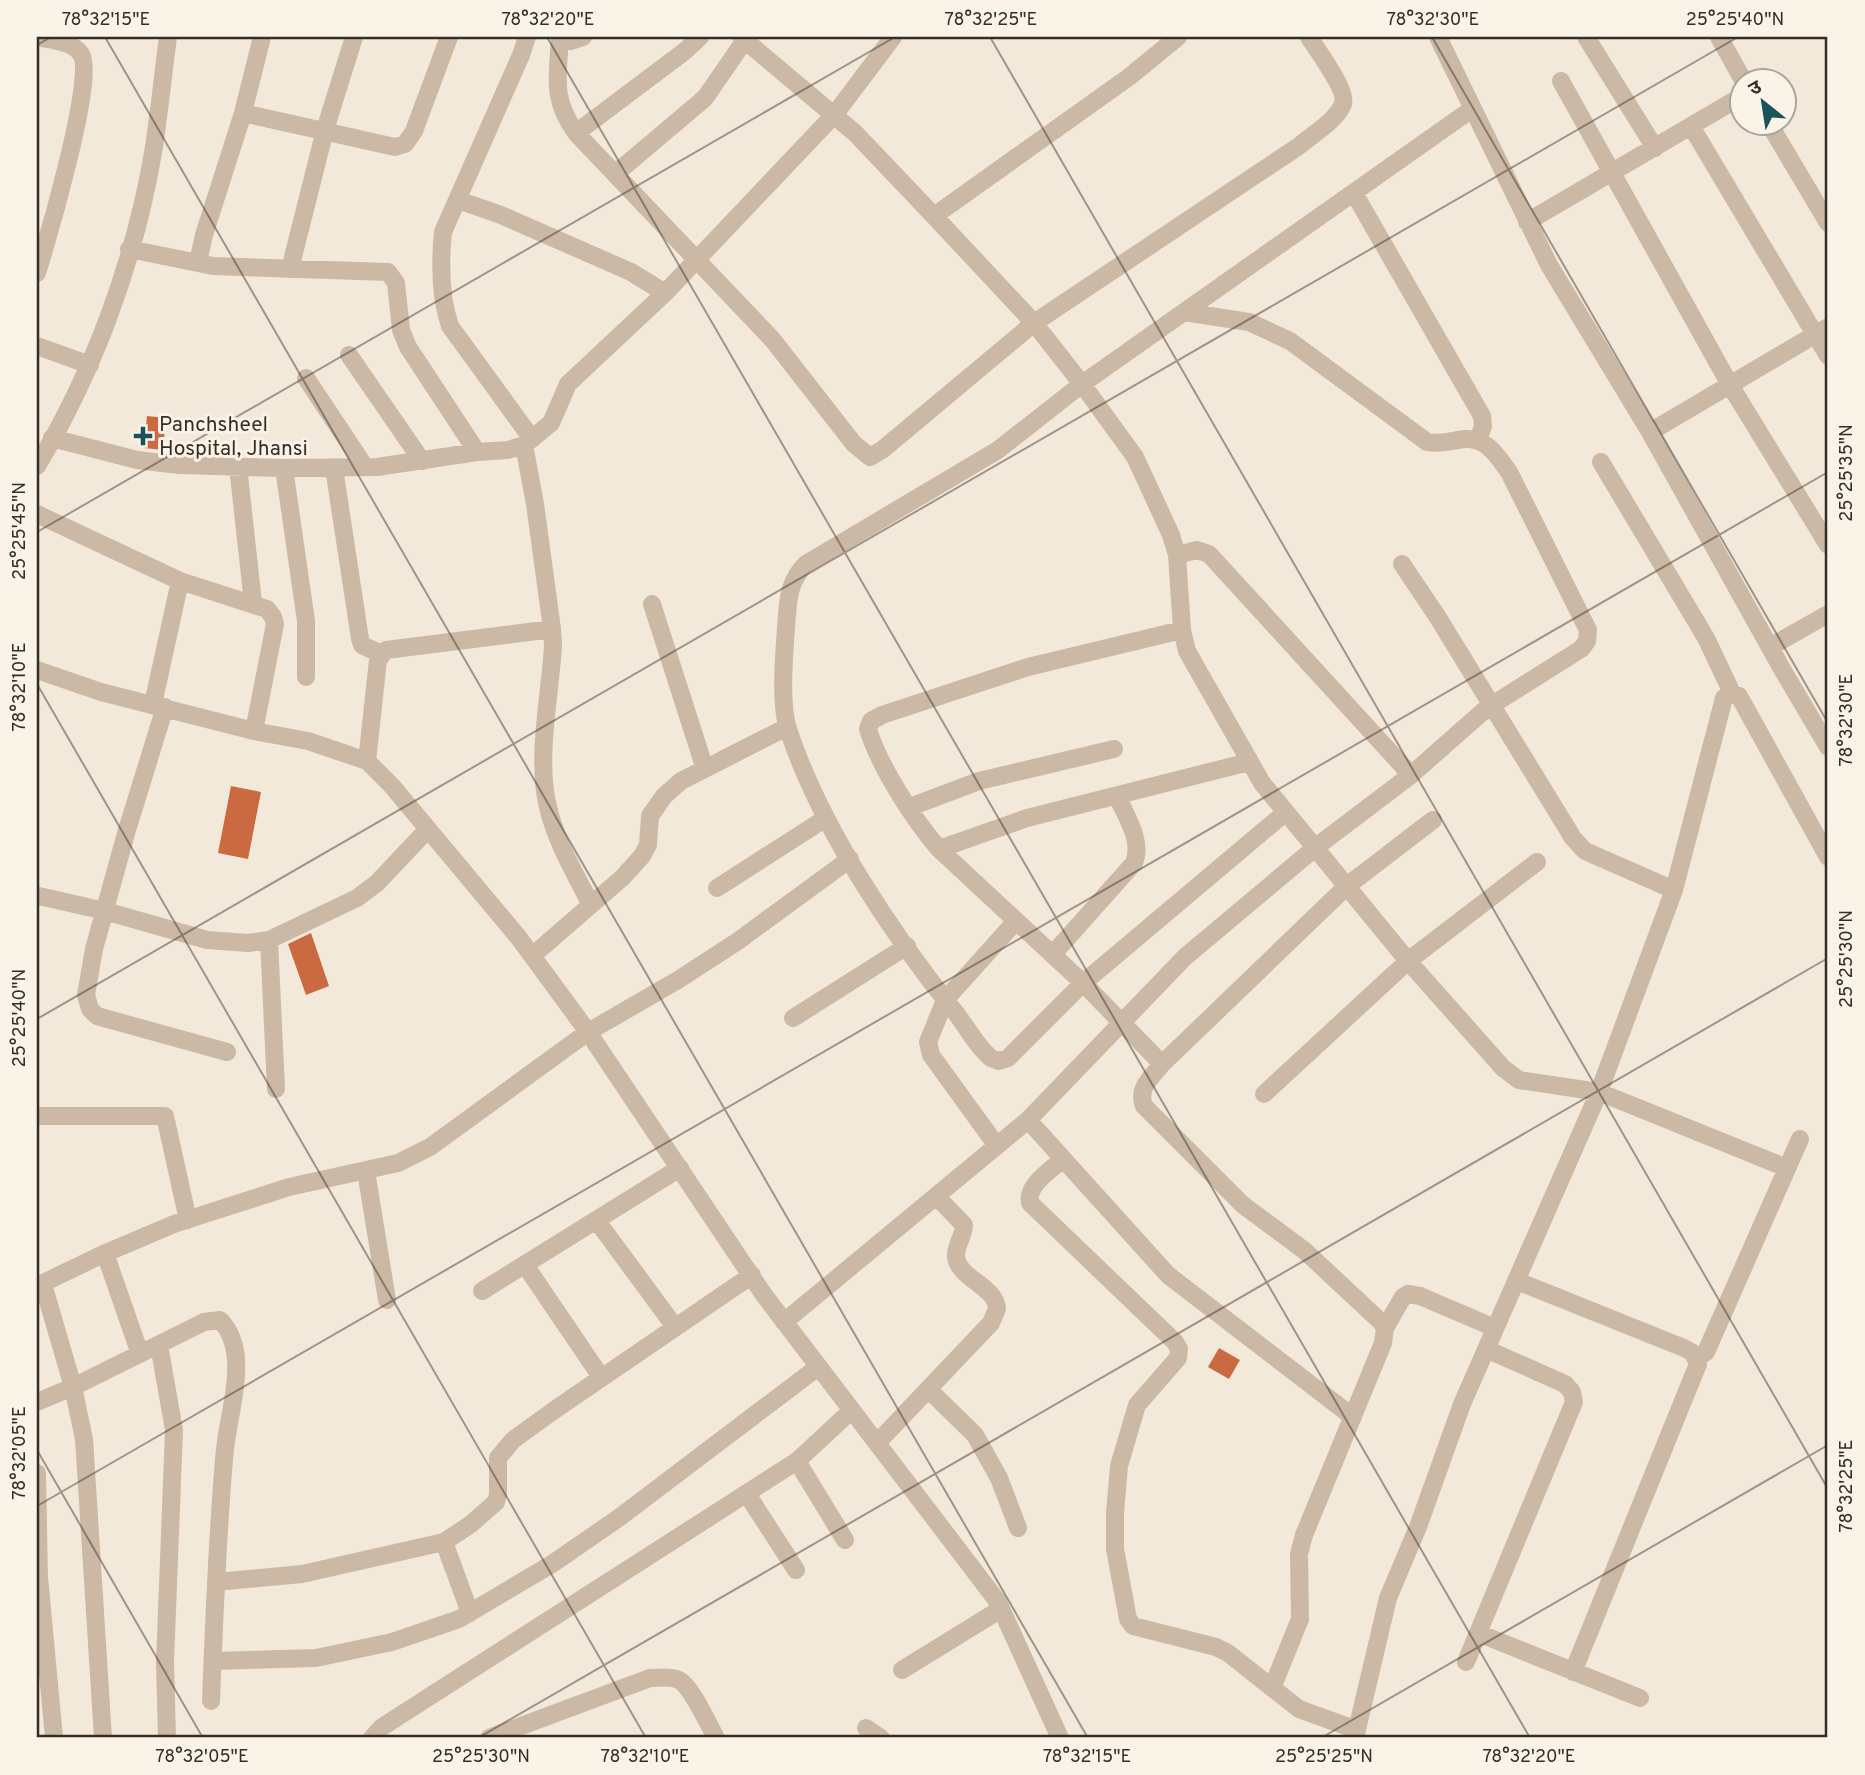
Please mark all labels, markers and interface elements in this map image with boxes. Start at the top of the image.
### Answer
text: 78°32'15"E [62,9,150,32]
text: 78°32'20"E [501,9,595,32]
text: 78°32'25"E [945,9,1037,32]
text: 78°32'30"E [1387,9,1479,32]
text: 25°25'40"N [1686,9,1784,32]
north arrow [1728,66,1798,136]
text: उ [1745,75,1767,102]
place label: Panchsheel Hospital, Jhansi [159,412,308,463]
text: 25°25'35"N [1836,424,1859,522]
marker: Panchsheel Hospital, Jhansi [133,426,153,446]
text: 25°25'45"N [9,482,32,580]
text: 78°32'10"E [9,643,32,731]
text: 78°32'30"E [1836,674,1859,766]
text: 25°25'30"N [1836,910,1859,1008]
text: 25°25'40"N [9,969,32,1067]
text: 78°32'05"E [9,1406,32,1500]
text: 78°32'25"E [1836,1440,1859,1532]
text: 78°32'05"E [155,1746,249,1769]
text: 25°25'30"N [432,1746,530,1769]
text: 78°32'10"E [601,1746,689,1769]
text: 78°32'15"E [1043,1746,1131,1769]
text: 25°25'25"N [1275,1746,1373,1769]
text: 78°32'20"E [1482,1746,1576,1769]

